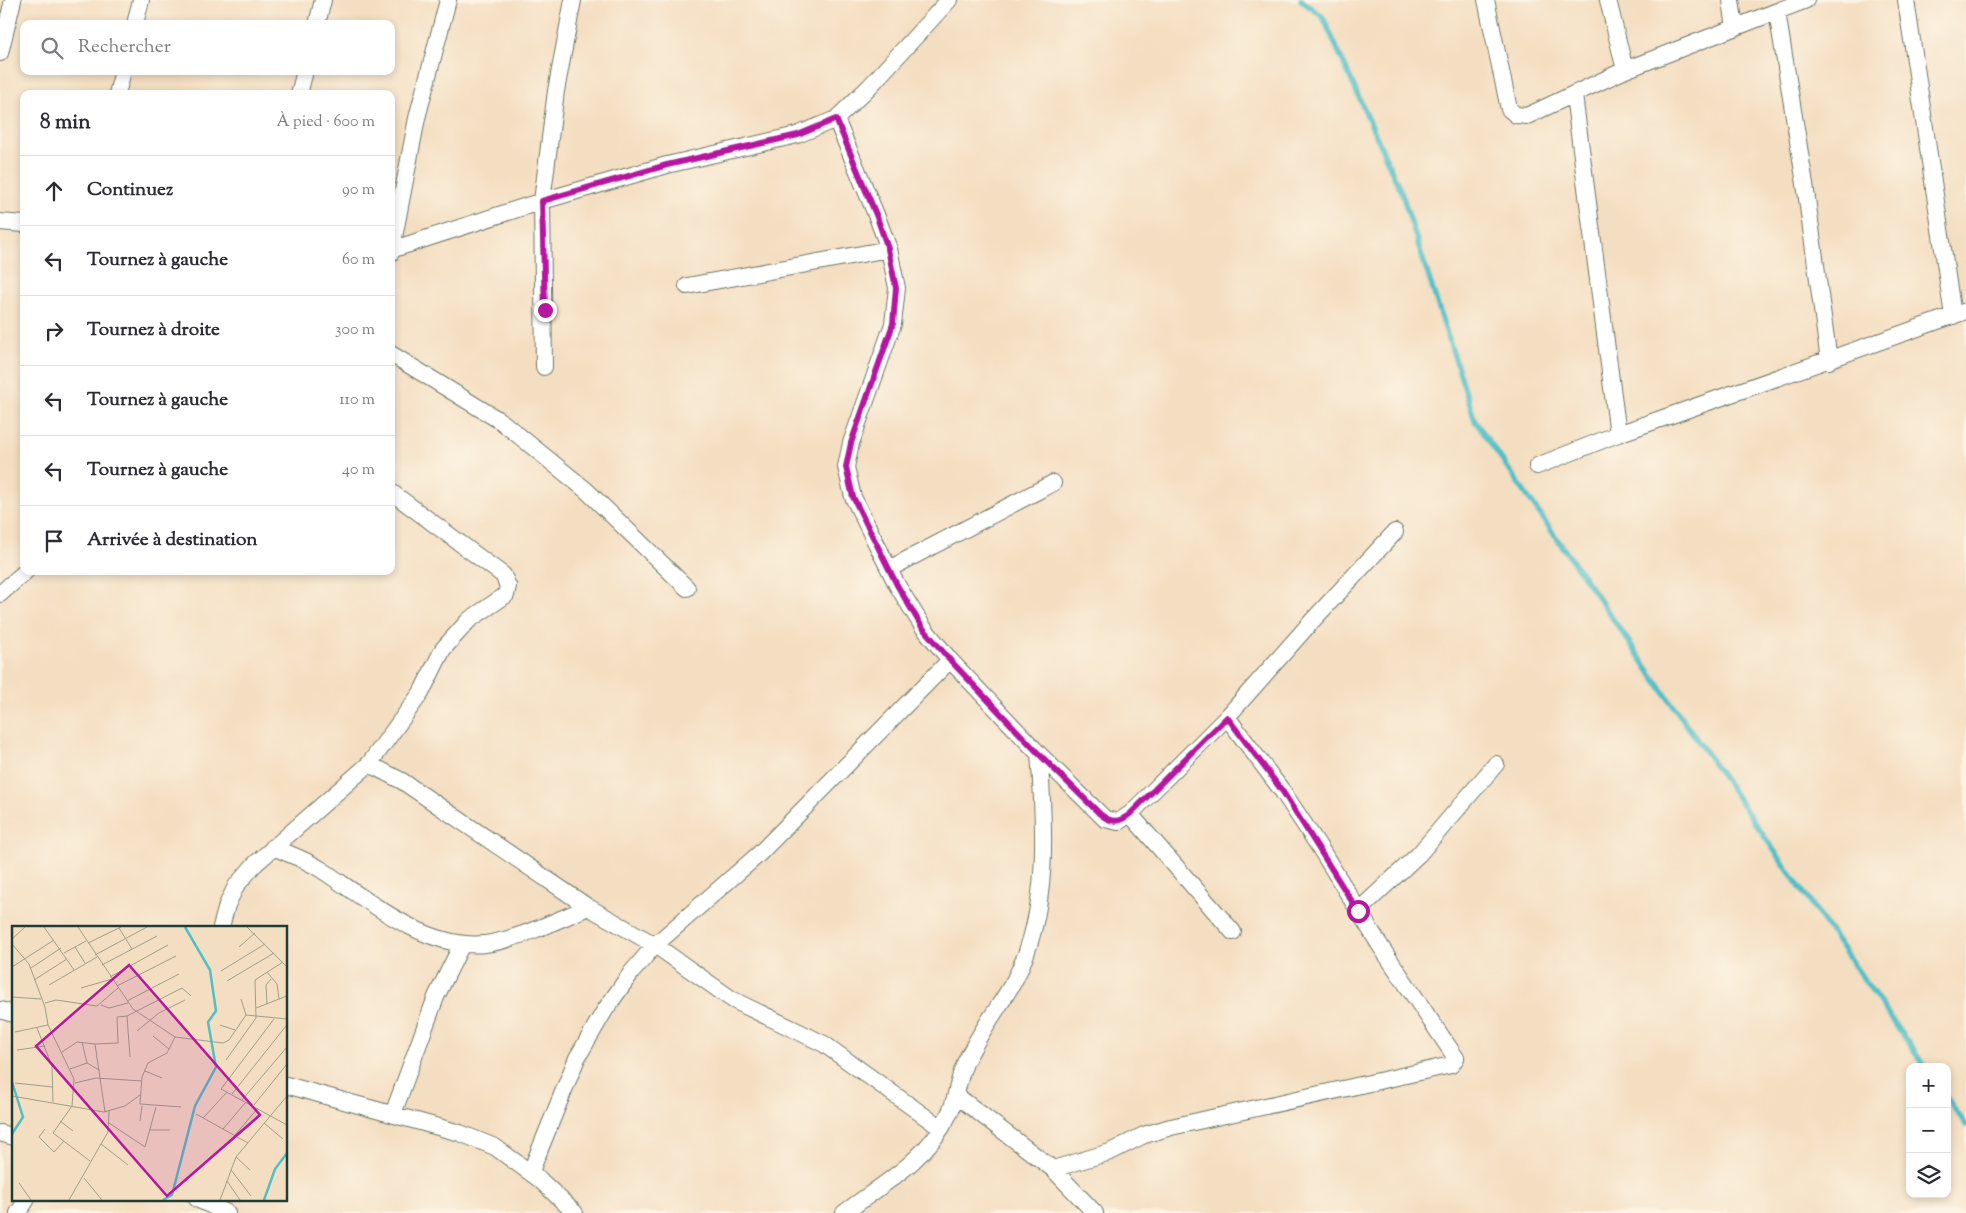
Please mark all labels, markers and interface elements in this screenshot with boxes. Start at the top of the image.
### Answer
search box [20,20,395,75]
icon: search [38,34,66,62]
text: Rechercher [78,34,171,61]
text: 8 min [40,108,91,138]
text: À pied · 600 m [276,111,375,134]
icon: ahead [40,177,68,205]
text: Continuez [87,177,173,204]
text: 90 m [342,179,375,202]
icon: left [40,247,68,275]
text: Tournez à gauche [87,247,228,274]
text: 60 m [342,249,375,272]
route end [534,299,557,322]
icon: right [40,317,68,345]
text: Tournez à droite [87,317,220,344]
text: 300 m [335,319,375,342]
icon: left [40,387,68,415]
text: Tournez à gauche [87,387,228,414]
text: 110 m [339,389,375,412]
icon: left [40,457,68,485]
text: Tournez à gauche [87,457,228,484]
text: 40 m [342,459,375,482]
icon: arrive [40,527,68,555]
text: Arrivée à destination [87,527,258,554]
route start [1347,900,1370,923]
inset map [12,926,288,1200]
map controls [1906,1063,1951,1198]
button: + [1906,1063,1951,1108]
button: − [1906,1108,1951,1153]
button: layers [1906,1153,1951,1198]

